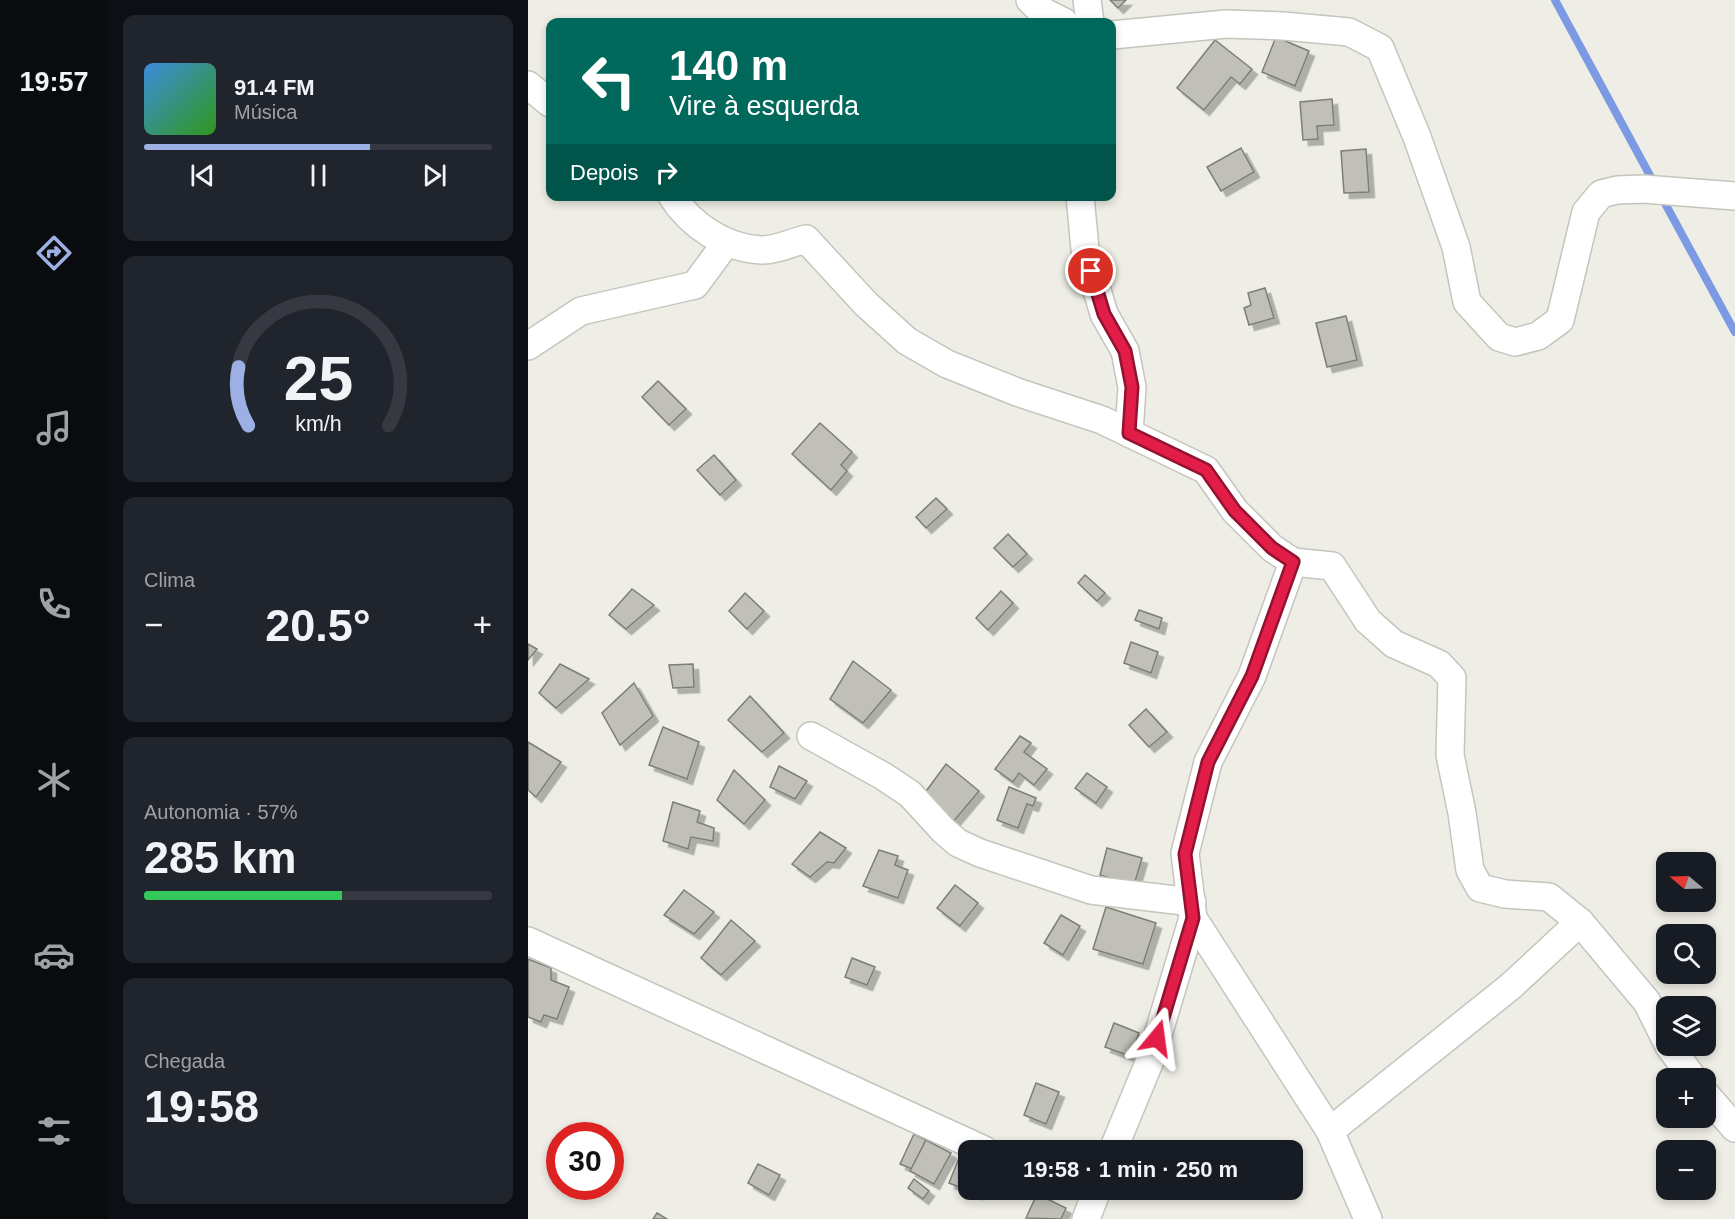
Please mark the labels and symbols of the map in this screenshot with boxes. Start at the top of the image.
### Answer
pin [1065,245,1116,296]
north arrow [1656,852,1716,912]
position arrow [1125,1006,1189,1070]
speed limit sign: 30 [546,1122,624,1200]

